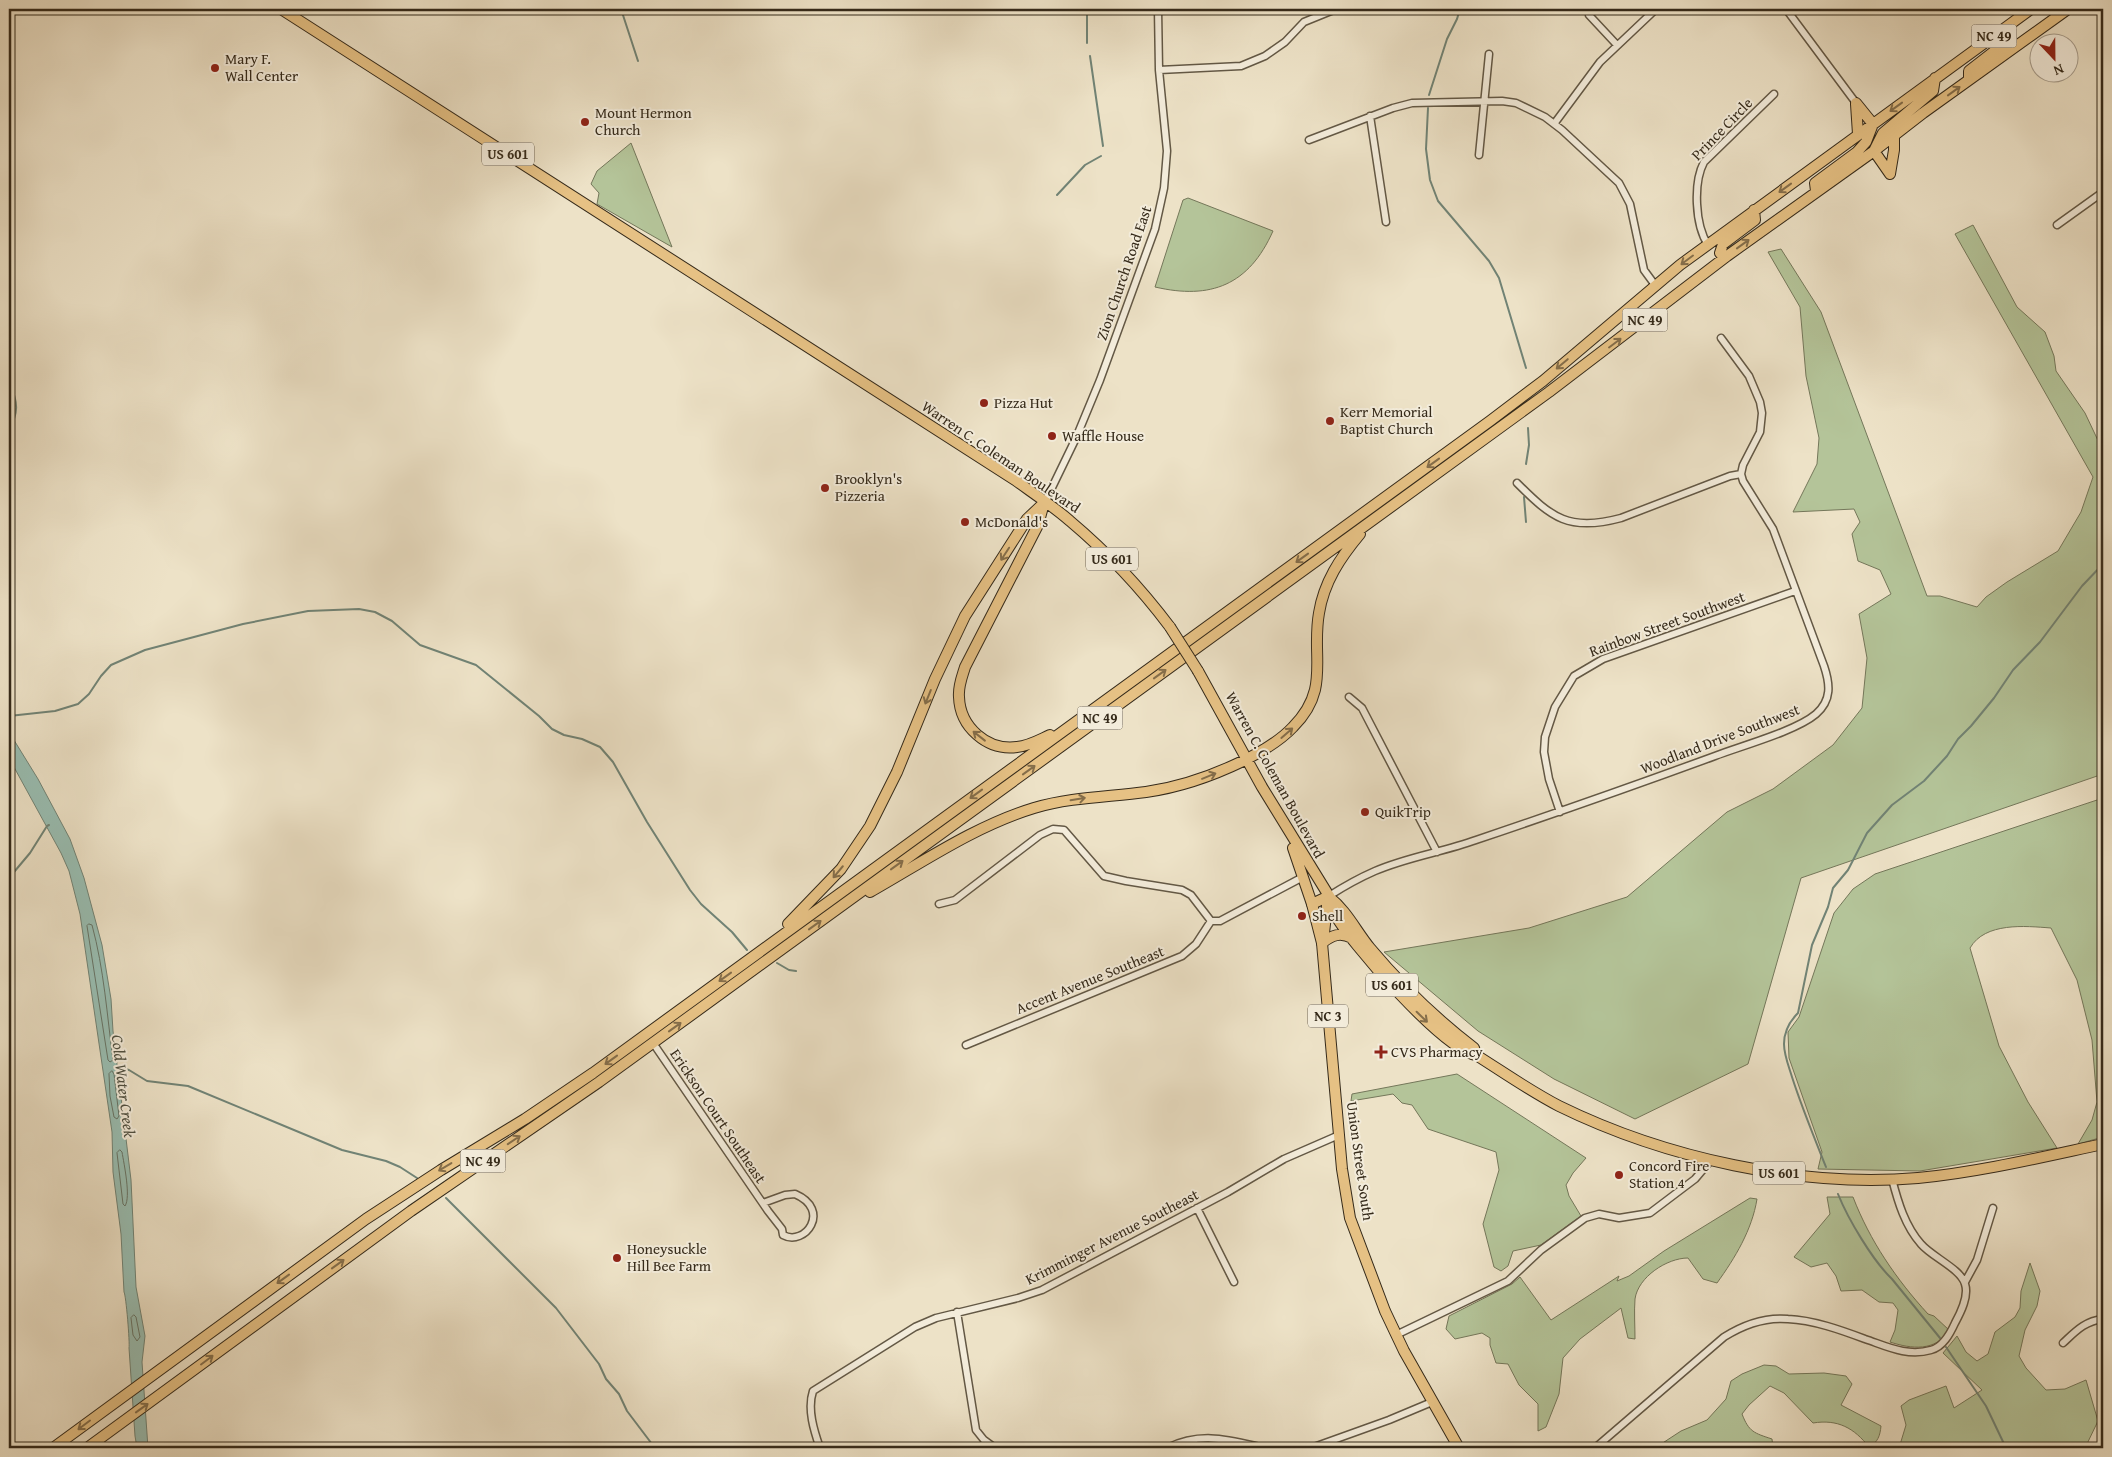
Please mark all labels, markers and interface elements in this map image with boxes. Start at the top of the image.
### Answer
road number: NC 49 [1972,24,2016,48]
north arrow [2030,32,2080,82]
place label: Mary F. Wall Center [225,48,298,86]
text: N [2050,59,2067,81]
marker: Mary F. Wall Center [209,62,221,74]
one-way arrow [1947,86,1961,96]
street label: Prince Circle [1686,93,1757,165]
place label: Mount Hermon Church [595,102,692,140]
one-way arrow [1889,102,1903,112]
marker: Mount Hermon Church [579,116,591,128]
road number: US 601 [482,142,534,166]
one-way arrow [1778,183,1792,193]
street label: Zion Church Road East [1091,202,1157,343]
one-way arrow [1736,239,1750,249]
one-way arrow [1680,255,1694,265]
road number: NC 49 [1622,308,1668,332]
one-way arrow [1608,338,1621,349]
one-way arrow [1556,359,1569,370]
place label: Pizza Hut [994,392,1054,413]
street label: Warren C. Coleman Boulevard [918,396,1085,518]
marker: Pizza Hut [978,397,990,409]
place label: Kerr Memorial Baptist Church [1340,401,1434,439]
marker: Kerr Memorial Baptist Church [1324,415,1336,427]
place label: Waffle House [1062,425,1144,446]
marker: Waffle House [1046,430,1058,442]
one-way arrow [1426,458,1440,468]
place label: Brooklyn's Pizzeria [835,468,902,506]
marker: Brooklyn's Pizzeria [819,482,831,494]
place label: McDonald's [975,511,1048,532]
marker: McDonald's [959,516,971,528]
one-way arrow [999,547,1010,561]
road number: US 601 [1086,548,1138,570]
one-way arrow [1295,553,1309,563]
street label: Rainbow Street Southwest [1586,585,1748,661]
one-way arrow [1153,669,1167,679]
street label: Warren C. Coleman Boulevard [1221,688,1330,862]
one-way arrow [923,689,932,704]
street label: Woodland Drive Southwest [1637,698,1803,779]
road number: NC 49 [1078,706,1122,730]
one-way arrow [1280,727,1293,738]
one-way arrow [973,730,986,741]
one-way arrow [1022,765,1036,775]
one-way arrow [1201,771,1216,780]
one-way arrow [969,789,983,799]
one-way arrow [1070,794,1086,804]
place label: QuikTrip [1375,801,1431,822]
marker: QuikTrip [1359,806,1371,818]
one-way arrow [890,860,903,871]
one-way arrow [832,865,844,878]
place label: Shell [1312,905,1343,926]
marker: Shell [1296,910,1308,922]
one-way arrow [808,920,822,930]
street label: Accent Avenue Southeast [1013,940,1168,1019]
one-way arrow [718,972,732,982]
road number: US 601 [1366,974,1418,996]
road number: NC 3 [1308,1004,1348,1028]
one-way arrow [1416,1011,1428,1023]
one-way arrow [668,1021,681,1032]
water label: Cold Water Creek [106,1033,142,1139]
place label: CVS Pharmacy [1391,1041,1483,1062]
street label: Erickson Court Southeast [665,1044,772,1188]
marker: CVS Pharmacy [1375,1046,1387,1058]
one-way arrow [605,1054,618,1065]
street label: Union Street South [1342,1100,1379,1222]
one-way arrow [506,1135,520,1145]
road number: NC 49 [460,1150,506,1172]
place label: Concord Fire Station 4 [1629,1155,1709,1193]
road number: US 601 [1753,1162,1805,1184]
one-way arrow [439,1163,453,1173]
marker: Concord Fire Station 4 [1613,1169,1625,1181]
street label: Krimminger Avenue Southeast [1021,1183,1203,1289]
place label: Honeysuckle Hill Bee Farm [627,1238,712,1276]
marker: Honeysuckle Hill Bee Farm [611,1252,623,1264]
one-way arrow [331,1259,344,1270]
one-way arrow [277,1274,290,1285]
one-way arrow [200,1355,214,1365]
one-way arrow [135,1403,149,1413]
one-way arrow [77,1420,91,1430]

